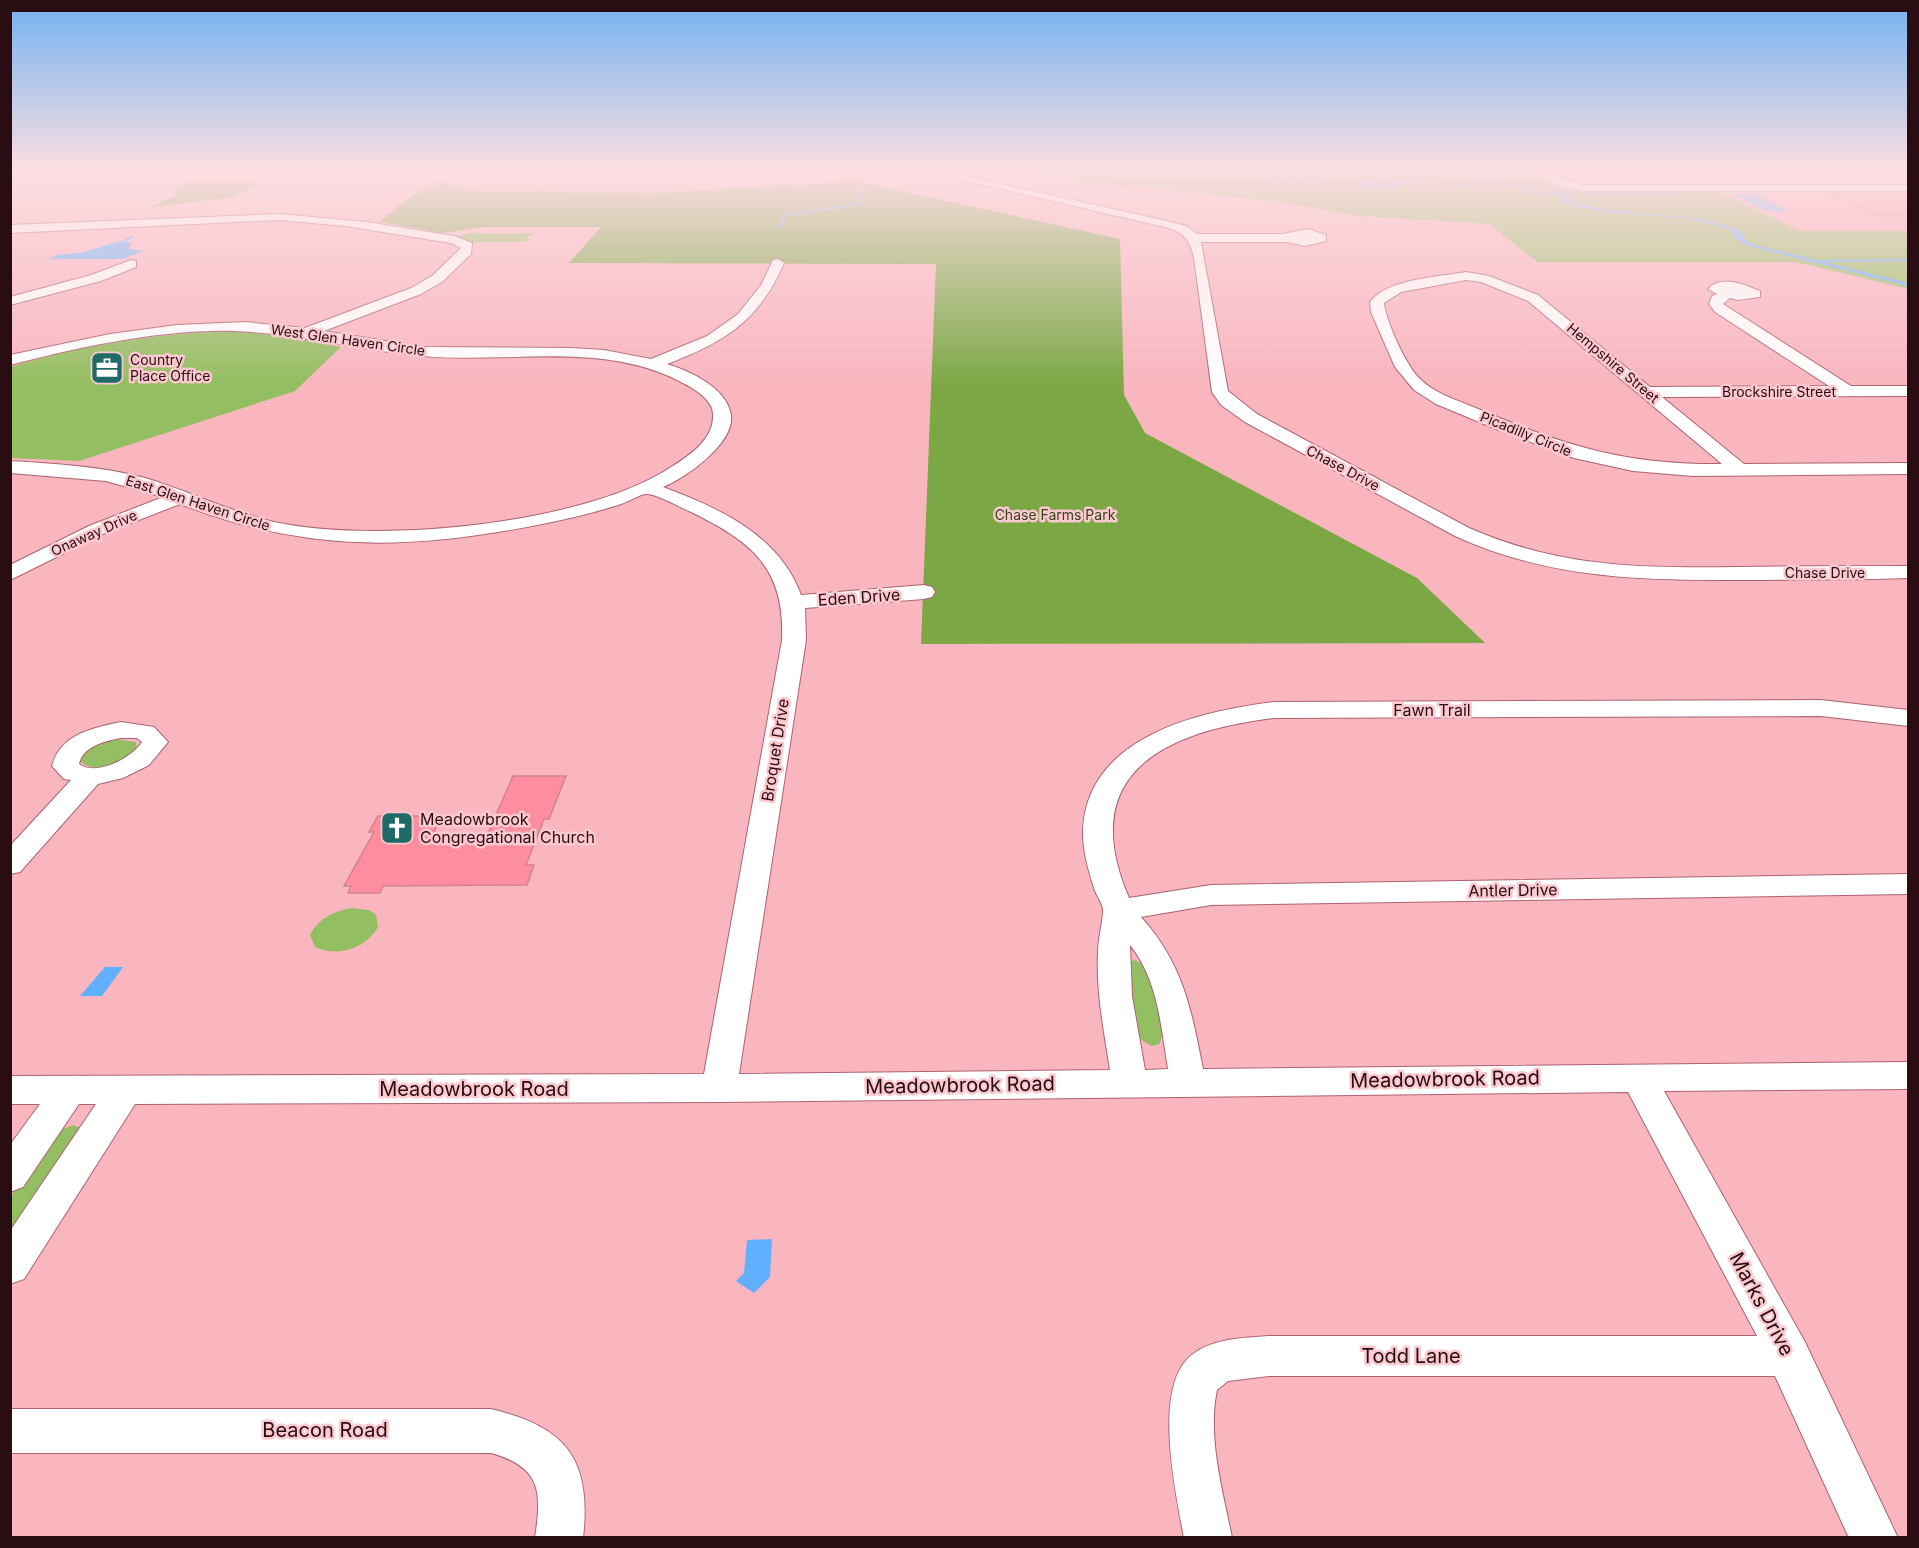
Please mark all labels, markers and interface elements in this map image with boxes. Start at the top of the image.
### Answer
street label: Hempshire Street [1564,319,1663,406]
street label: West Glen Haven Circle [270,320,426,359]
office icon: Country Place Office [89,350,125,386]
place label: Country Place Office [130,351,210,384]
street label: Brockshire Street [1722,383,1836,400]
street label: Picadilly Circle [1478,407,1574,460]
street label: Chase Drive [1304,441,1383,494]
street label: East Glen Haven Circle [124,471,272,534]
street label: Onaway Drive [48,506,140,559]
park label: Chase Farms Park [995,506,1116,523]
street label: Chase Drive [1785,564,1865,581]
street label: Eden Drive [817,584,901,610]
street label: Broquet Drive [757,697,793,803]
street label: Fawn Trail [1393,700,1471,720]
place label: Meadowbrook Congregational Church [420,809,595,847]
church icon: Meadowbrook Congregational Church [379,810,415,846]
street label: Antler Drive [1468,879,1558,901]
street label: Meadowbrook Road [1350,1065,1540,1093]
street label: Meadowbrook Road [865,1071,1055,1099]
street label: Meadowbrook Road [379,1077,569,1101]
street label: Marks Drive [1725,1248,1799,1360]
street label: Todd Lane [1361,1344,1461,1368]
street label: Beacon Road [262,1418,388,1442]

